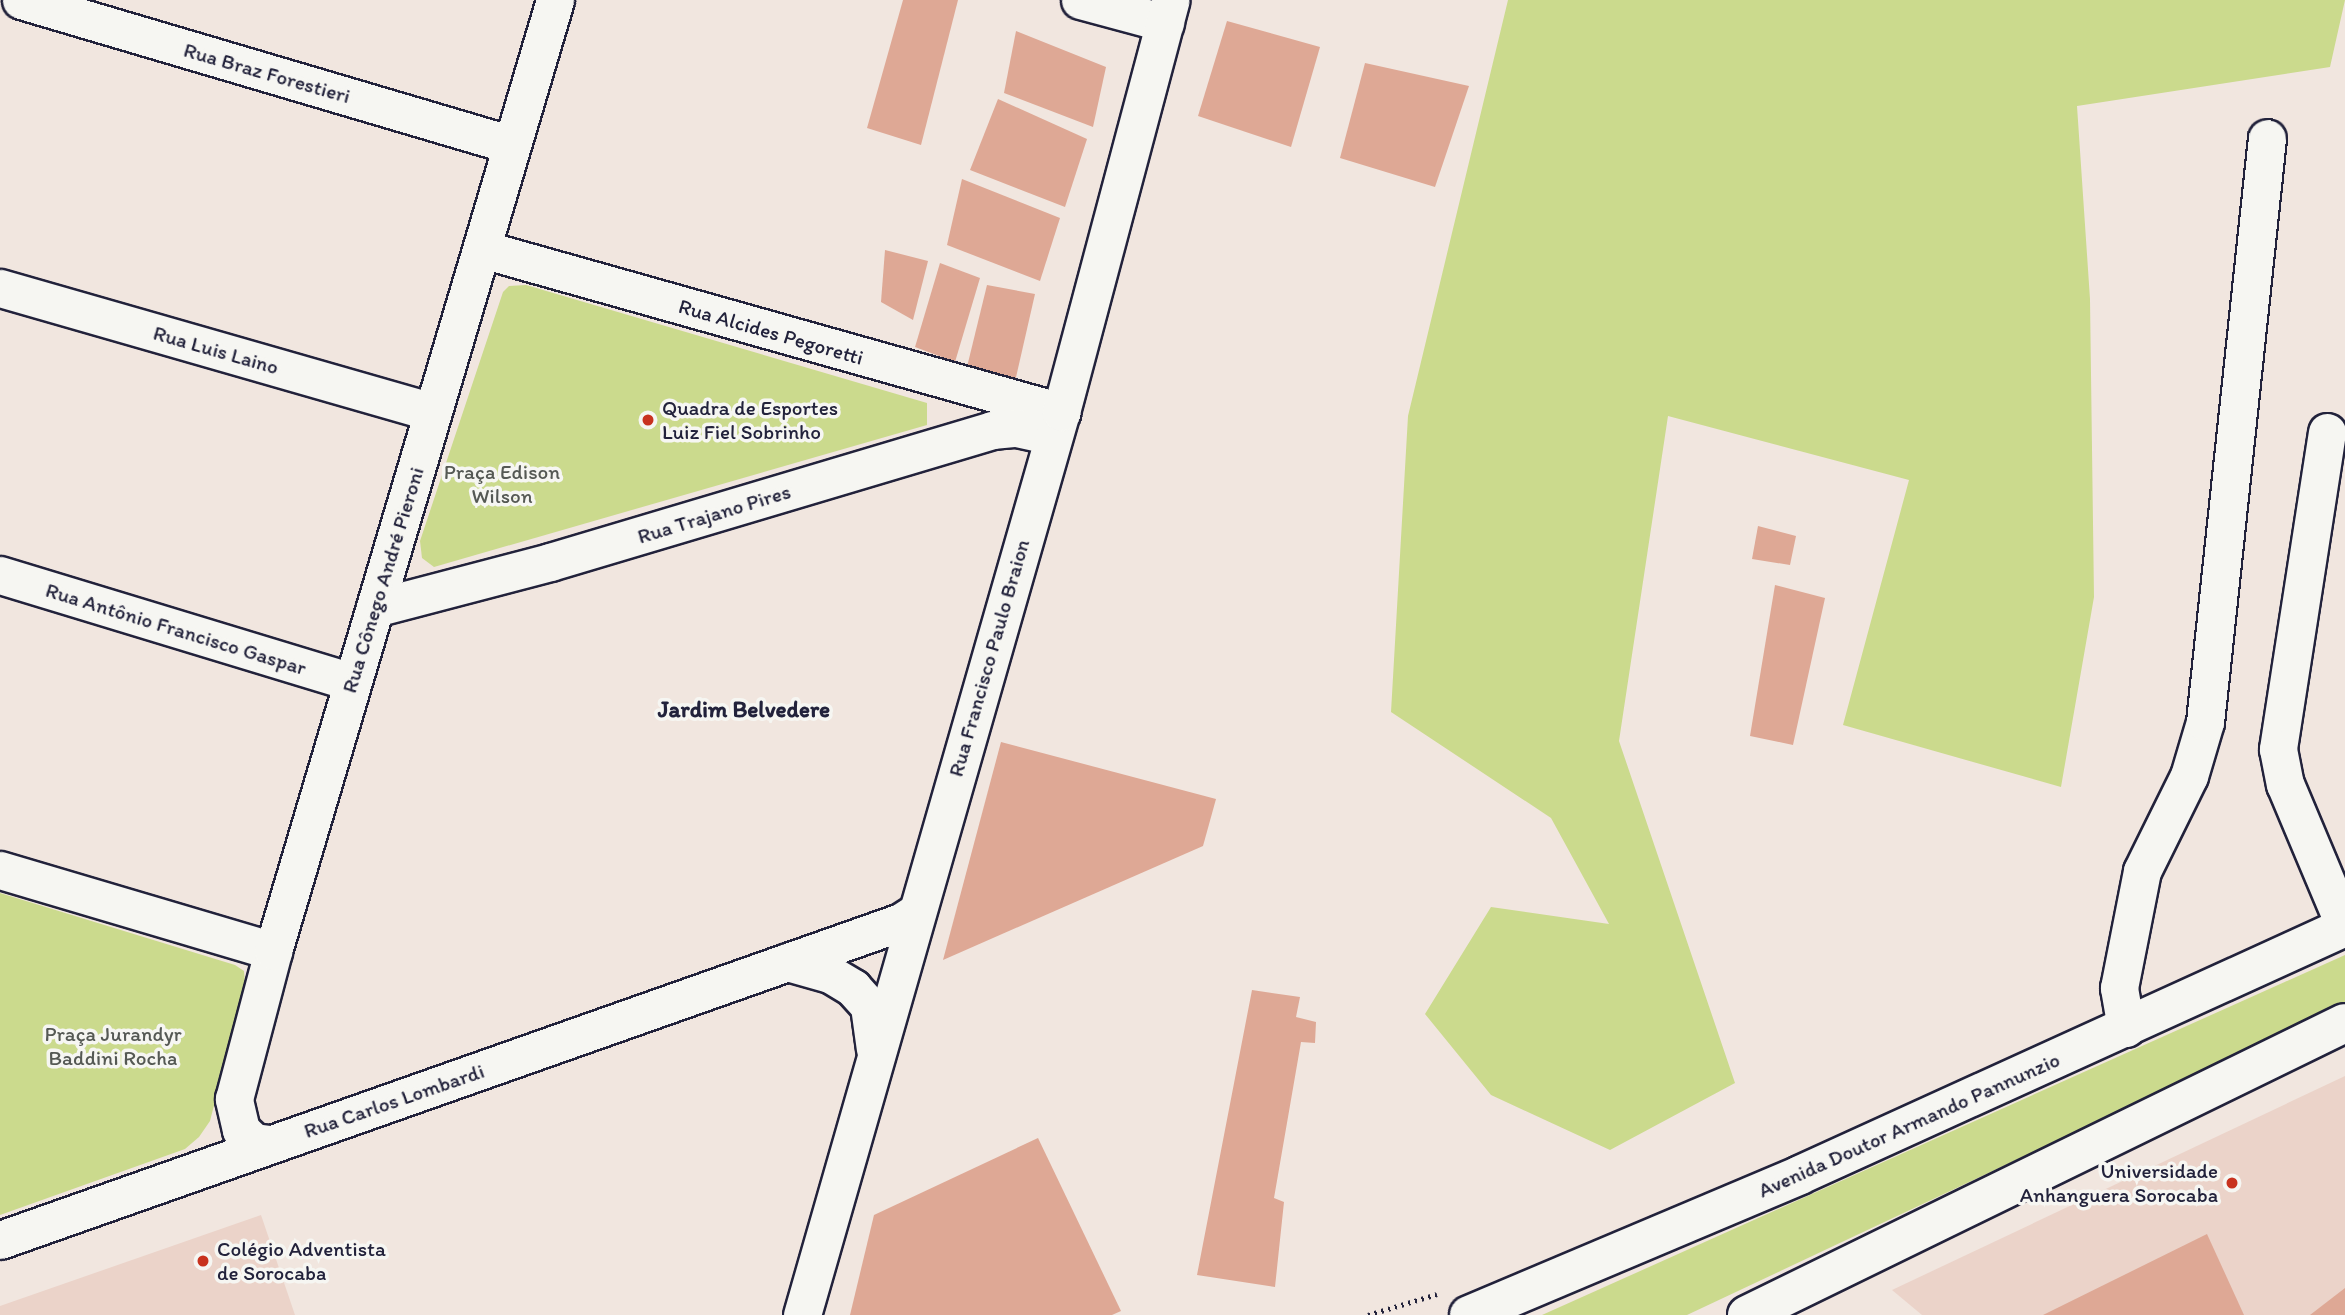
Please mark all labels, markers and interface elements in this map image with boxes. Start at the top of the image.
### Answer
street label: Rua Braz Forestieri [181,37,353,109]
street label: Rua Alcides Pegoretti [676,294,866,370]
street label: Rua Luis Laino [150,320,282,380]
place label: Quadra de Esportes Luiz Fiel Sobrinho [662,395,838,445]
marker: Quadra de Esportes Luiz Fiel Sobrinho [640,412,656,428]
park label: Praça Edison Wilson [444,459,560,509]
street label: Rua Cônego André Pieroni [337,464,429,696]
street label: Rua Trajano Pires [635,479,793,549]
street label: Rua Francisco Paulo Braion [943,537,1035,779]
street label: Rua Antônio Francisco Gaspar [43,577,309,681]
district label: Jardim Belvedere [658,695,830,723]
park label: Praça Jurandyr Baddini Rocha [45,1021,181,1071]
street label: Avenida Doutor Armando Pannunzio [1755,1047,2063,1203]
street label: Rua Carlos Lombardi [301,1058,487,1144]
place label: Universidade Anhanguera Sorocaba [2019,1158,2218,1208]
marker: Universidade Anhanguera Sorocaba [2224,1175,2240,1191]
place label: Colégio Adventista de Sorocaba [217,1236,387,1286]
marker: Colégio Adventista de Sorocaba [195,1253,211,1269]

